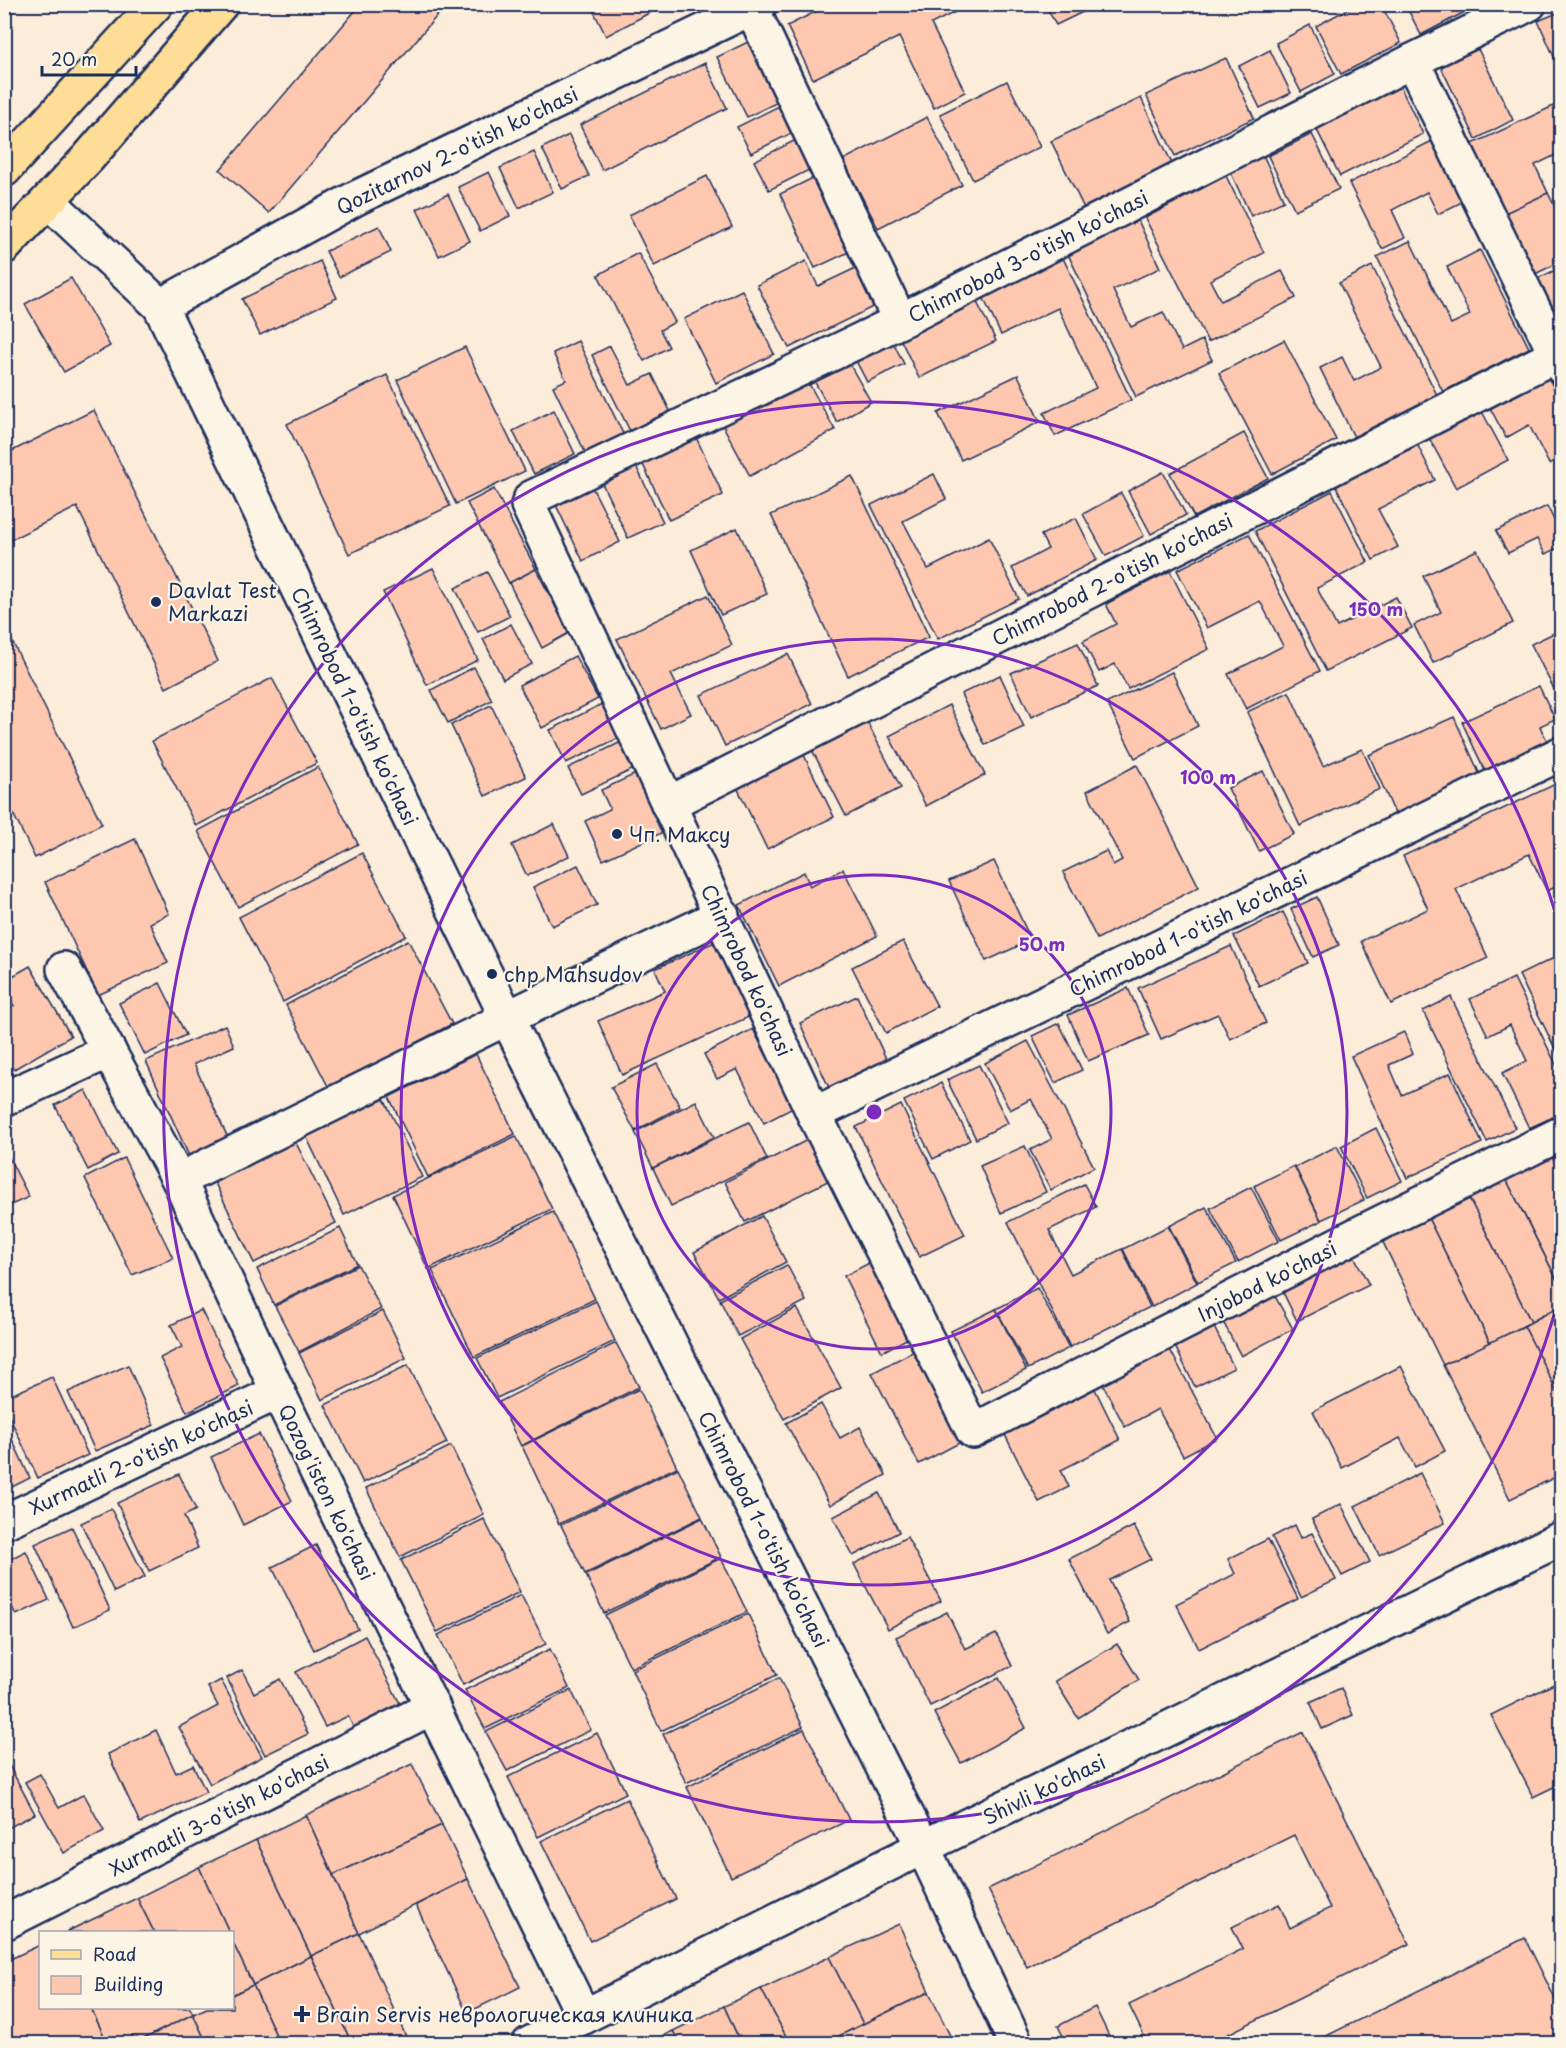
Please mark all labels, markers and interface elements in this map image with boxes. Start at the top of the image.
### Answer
scale bar [42,39,136,77]
text: 20 m [51,45,97,72]
street label: Qozitarnov 2-o'tish ko'chasi [331,78,583,222]
street label: Chimrobod 3-o'tish ko'chasi [903,182,1153,330]
street label: Chimrobod 2-o'tish ko'chasi [986,505,1238,653]
place label: Davlat Test Markazi [168,575,277,628]
street label: Chimrobod 1-o'tish ko'chasi [284,582,426,830]
marker: Davlat Test Markazi [149,595,163,609]
text: 150 m [1349,595,1403,622]
text: 100 m [1180,763,1236,790]
place label: Чп. Максу [629,819,731,849]
marker: Чп. Максу [610,827,624,841]
street label: Chimrobod 1-o'tish ko'chasi [1064,862,1312,1004]
street label: Chimrobod ko'chasi [694,879,800,1061]
text: 50 m [1019,930,1065,957]
place label: chp Mahsudov [504,959,643,989]
marker: chp Mahsudov [485,967,499,981]
centre of rings [864,1102,884,1122]
street label: Injobod ko'chasi [1192,1233,1342,1329]
street label: Xurmatli 2-o'tish ko'chasi [24,1392,258,1522]
street label: Qozog'iston ko'chasi [271,1399,383,1585]
street label: Chimrobod 1-o'tish ko'chasi [691,1405,837,1653]
street label: Xurmatli 3-o'tish ko'chasi [104,1746,334,1884]
street label: Shivli ko'chasi [977,1746,1111,1832]
legend [39,1931,234,2009]
text: Road [93,1940,137,1967]
text: Building [93,1970,163,1997]
place label: Brain Servis неврологическая клиника [316,1999,694,2029]
marker: Brain Servis неврологическая клиника [293,2005,311,2023]

